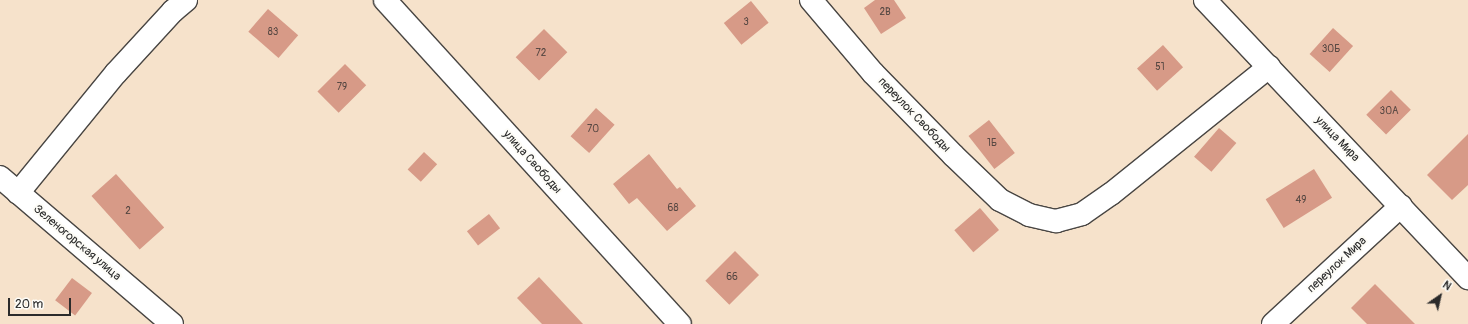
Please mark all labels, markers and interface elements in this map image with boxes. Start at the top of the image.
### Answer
house number: 2В [879,7,891,19]
house number: 3 [743,17,749,29]
house number: 83 [268,27,278,39]
house number: 30Б [1322,44,1340,56]
house number: 72 [536,48,546,60]
house number: 51 [1155,62,1165,74]
street label: переулок Свободы [875,75,953,155]
house number: 79 [337,82,347,94]
house number: 30А [1380,106,1398,118]
street label: улица Мира [1312,113,1362,165]
house number: 70 [587,124,599,136]
street label: улица Свободы [500,127,564,197]
house number: 1Б [987,138,997,150]
house number: 49 [1296,195,1306,207]
street label: Зеленогорская улица [30,202,124,284]
house number: 68 [668,203,678,215]
house number: 2 [125,206,131,218]
street label: переулок Мира [1304,234,1370,296]
house number: 66 [726,272,738,284]
north arrow [1420,276,1460,316]
text: N [1440,278,1454,293]
scale bar [10,290,73,316]
text: 20 m [15,297,43,312]

